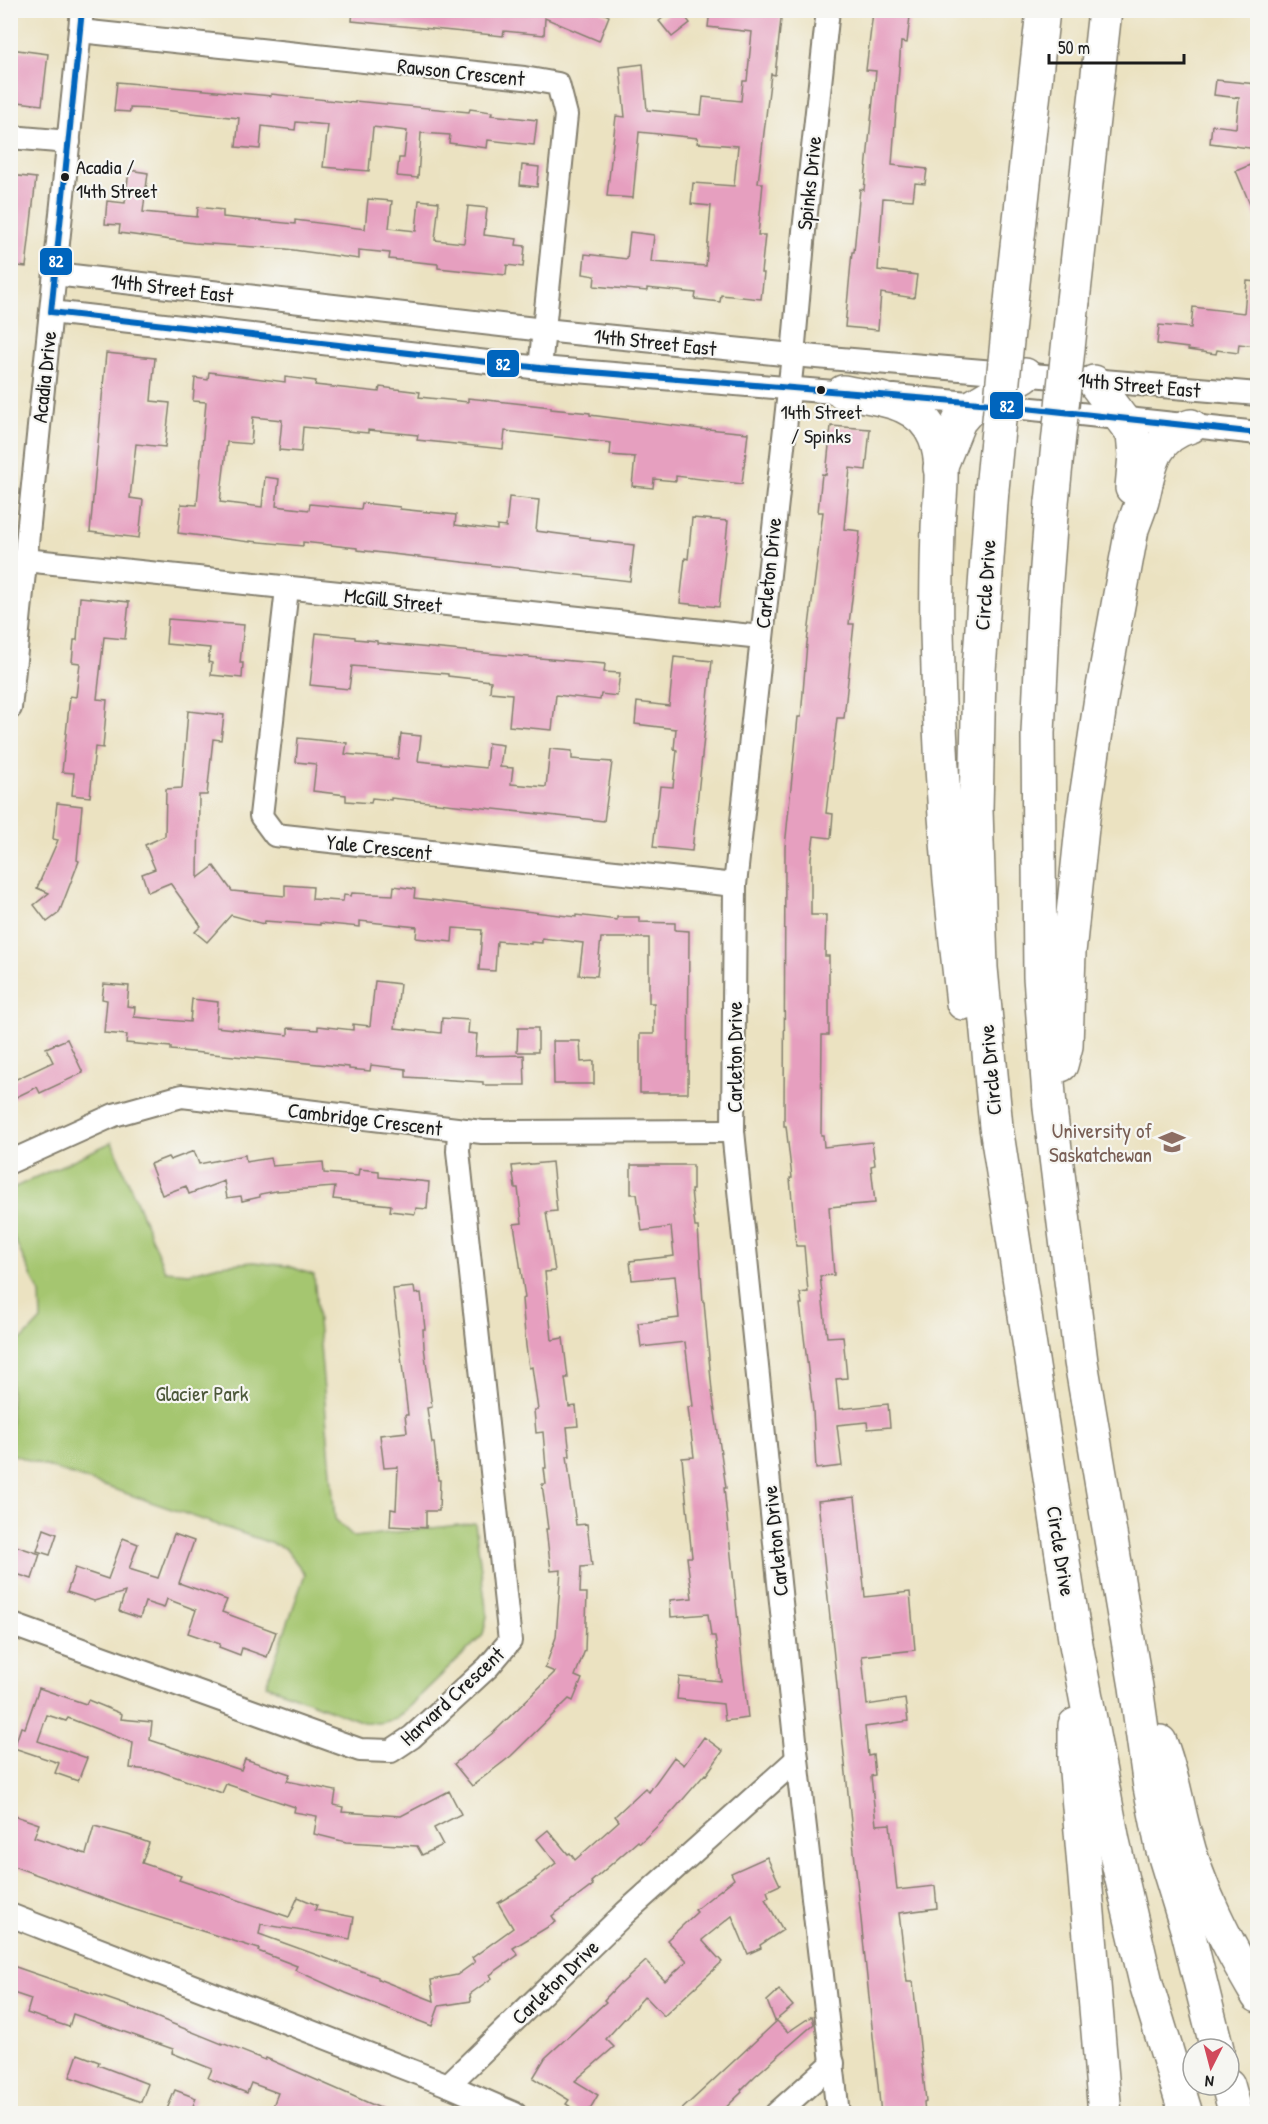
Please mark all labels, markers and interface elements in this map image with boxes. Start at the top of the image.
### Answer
scale bar [1049,27,1184,65]
text: 50 m [1058,35,1090,60]
street label: Rawson Crescent [396,51,527,93]
street label: Spinks Drive [790,135,828,231]
place label: Acadia / 14th Street [76,153,158,204]
marker: Acadia / 14th Street [59,171,71,183]
line badge: 82 [39,247,73,276]
text: 82 [49,250,64,272]
street label: 14th Street East [109,266,236,310]
street label: 14th Street East [592,321,718,363]
street label: Acadia Drive [25,330,63,424]
line badge: 82 [486,349,520,378]
text: 82 [496,353,511,375]
street label: 14th Street East [1077,365,1202,405]
marker: 14th Street / Spinks [815,384,827,396]
line badge: 82 [989,391,1024,420]
text: 82 [1000,395,1015,417]
place label: 14th Street / Spinks [780,398,863,449]
street label: Carleton Drive [748,516,788,630]
street label: Circle Drive [967,539,1003,631]
street label: McGill Street [343,580,444,620]
street label: Yale Crescent [325,827,434,867]
street label: Carleton Drive [720,1001,749,1113]
street label: Circle Drive [972,1024,1008,1116]
street label: Cambridge Crescent [286,1095,445,1143]
place label: University of Saskatchewan [1049,1116,1152,1169]
school or university icon: University of Saskatchewan [1157,1127,1187,1157]
park label: Glacier Park [155,1379,249,1408]
street label: Carleton Drive [755,1484,795,1598]
street label: Circle Drive [1040,1504,1082,1598]
street label: Harvard Crescent [393,1639,511,1752]
street label: Carleton Drive [505,1933,605,2031]
north arrow [1181,2037,1241,2097]
text: N [1204,2070,1215,2093]

